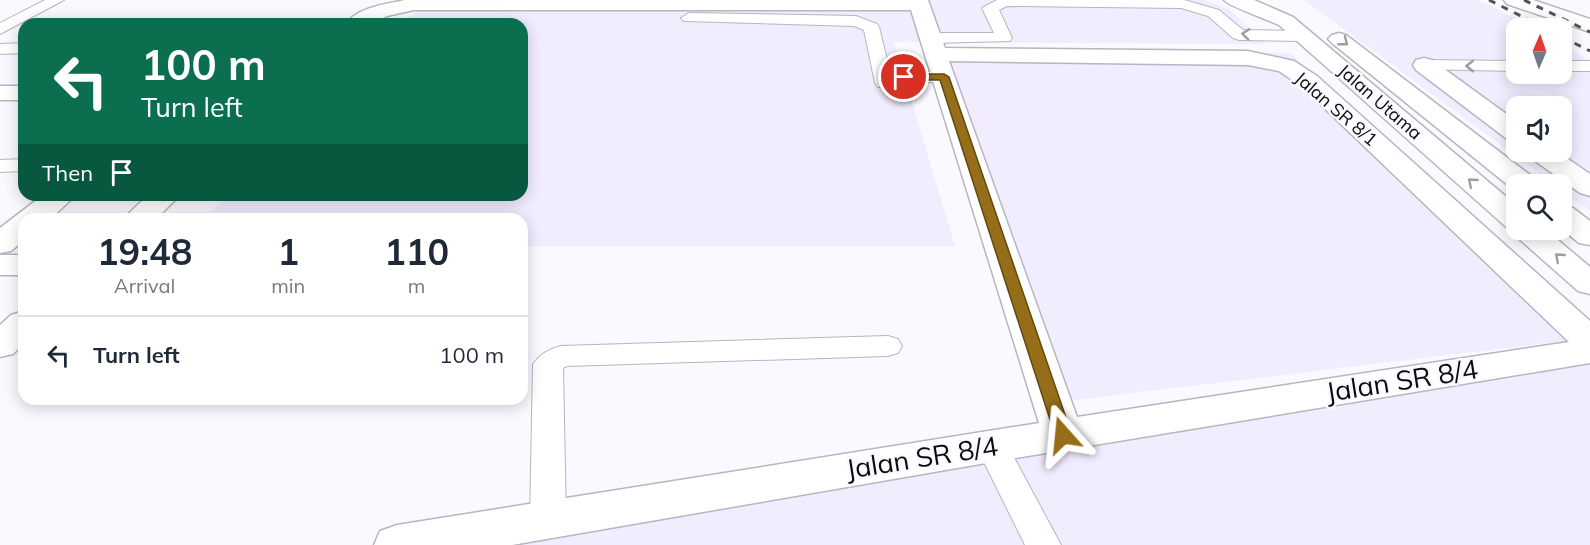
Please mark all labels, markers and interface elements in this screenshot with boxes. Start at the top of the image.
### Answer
north arrow [1506,18,1572,84]
map controls [1506,18,1572,240]
one-way arrow [1242,28,1251,41]
one-way arrow [1337,35,1348,46]
text: 100 m [141,38,266,91]
icon: left [42,42,120,120]
pin [878,51,929,102]
street label: Jalan Utama [1334,59,1427,144]
one-way arrow [1466,59,1475,72]
icon: arrive [887,60,920,93]
street label: Jalan SR 8/1 [1290,66,1382,151]
text: Turn left [141,90,243,124]
button: sound [1506,96,1572,162]
icon: arrive [105,156,138,189]
text: Then [42,159,93,187]
button: search [1506,174,1572,240]
one-way arrow [1468,178,1479,189]
text: 19:48 [97,229,192,274]
text: 1 [277,229,299,274]
text: 110 [384,229,449,274]
one-way arrow [1555,253,1566,264]
text: Arrival [114,273,175,298]
text: min [271,273,305,298]
text: m [408,273,425,298]
icon: left [42,339,75,372]
text: Turn left [93,341,180,369]
text: 100 m [439,341,504,369]
street label: Jalan SR 8/4 [1323,351,1480,409]
position arrow [1031,403,1095,467]
street label: Jalan SR 8/4 [843,428,1000,486]

